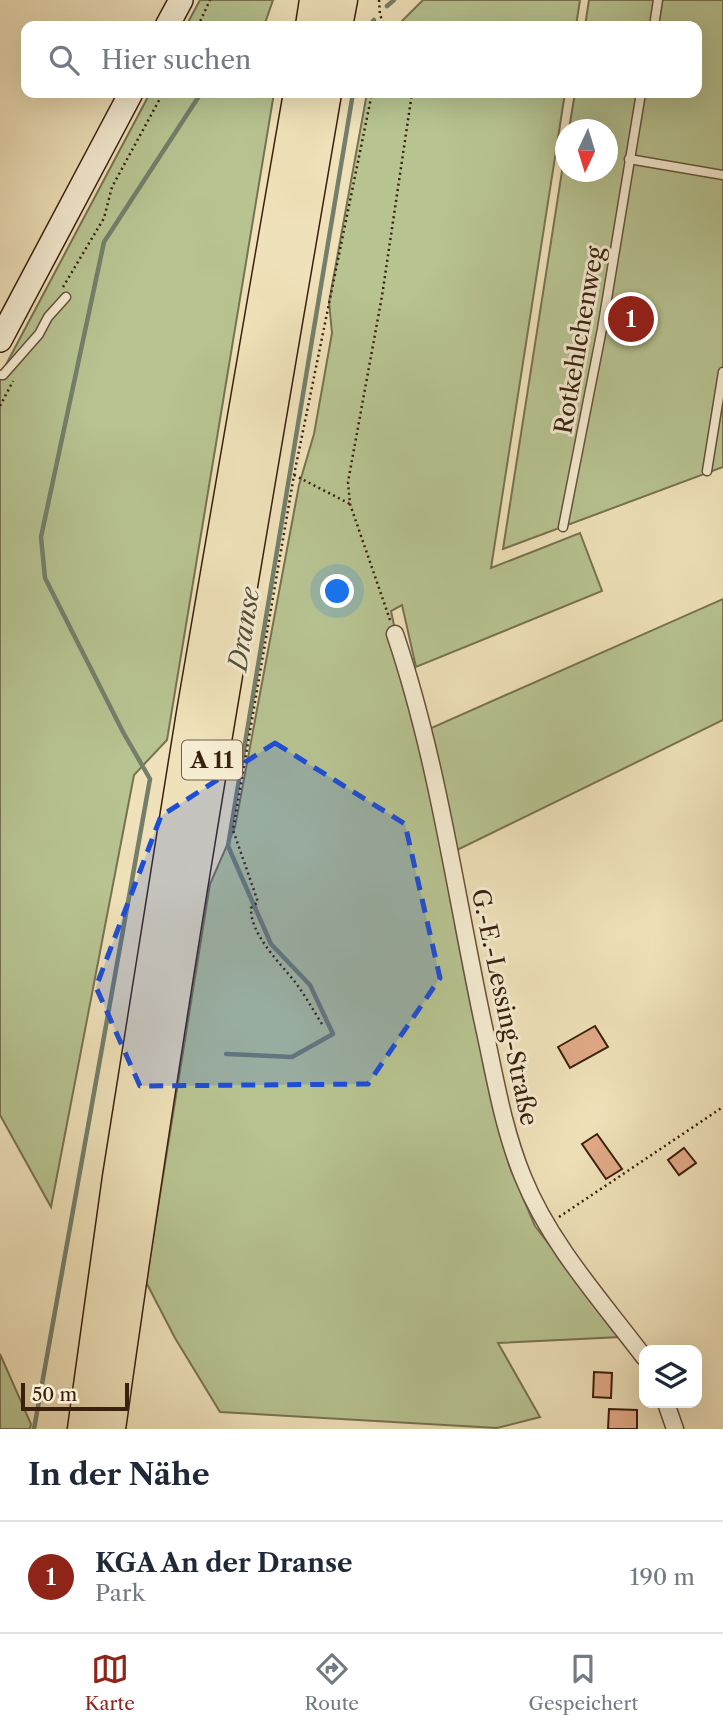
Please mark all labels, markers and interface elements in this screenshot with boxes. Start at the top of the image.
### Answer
search box [21,21,702,98]
icon: search [45,41,83,79]
text: Hier suchen [101,44,251,76]
north arrow [555,119,618,182]
street label: Rotkehlchenweg [548,244,610,436]
pin: 1 [608,293,654,345]
your location [320,574,354,608]
water label: Dranse [221,583,267,675]
road number: A 11 [182,740,242,780]
street label: G.-E.-Lessing-Straße [466,886,544,1128]
map controls [639,1345,702,1408]
button: layers [639,1345,702,1408]
scale bar [21,1380,130,1412]
text: 50 m [32,1383,77,1406]
text: In der Nähe [28,1456,210,1493]
text: KGA An der Dranse [95,1547,353,1579]
text: 1 [46,1563,56,1591]
text: 190 m [630,1563,695,1591]
text: Park [95,1579,145,1607]
tab: Karte [85,1650,135,1715]
tab: Route [305,1650,359,1715]
tab: Gespeichert [529,1650,638,1715]

